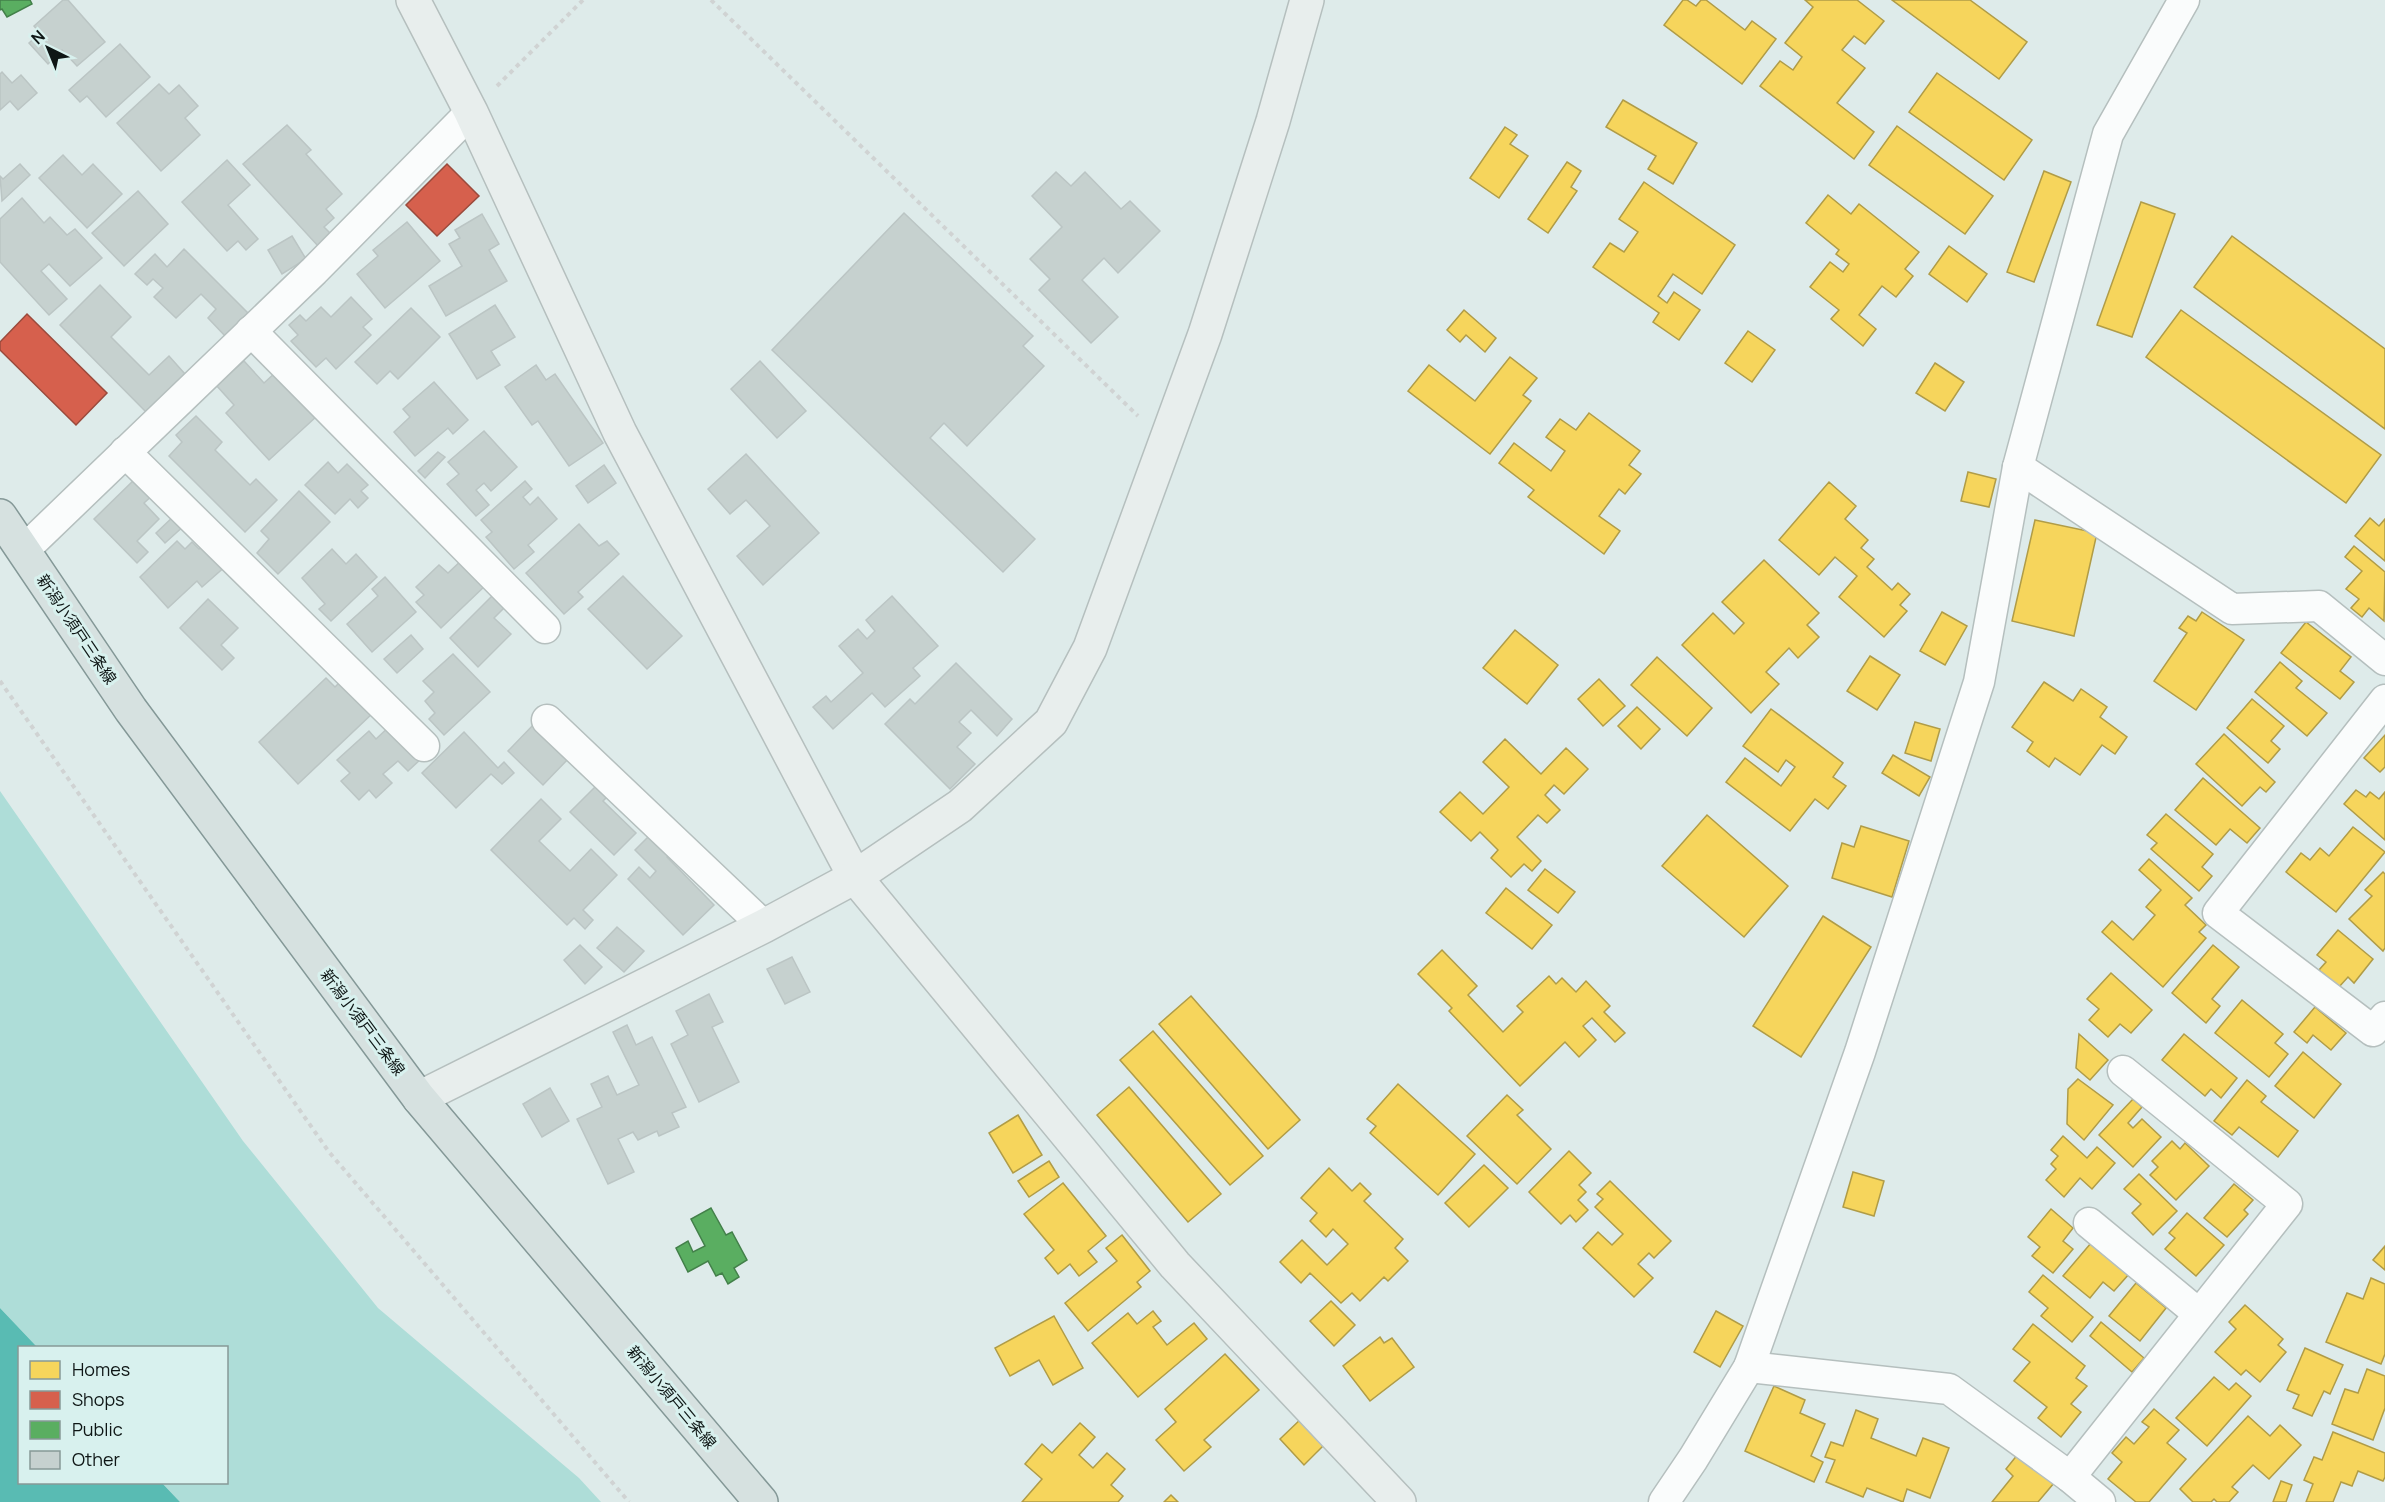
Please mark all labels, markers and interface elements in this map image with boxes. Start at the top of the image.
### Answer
north arrow [18,18,78,78]
text: N [26,25,49,49]
street label: 新潟小須戸三条線 [32,570,122,688]
street label: 新潟小須戸三条線 [316,964,410,1080]
street label: 新潟小須戸三条線 [622,1341,722,1453]
legend [18,1346,228,1484]
text: Homes [72,1357,130,1381]
text: Shops [72,1387,124,1411]
text: Public [72,1417,123,1441]
text: Other [72,1447,120,1471]

